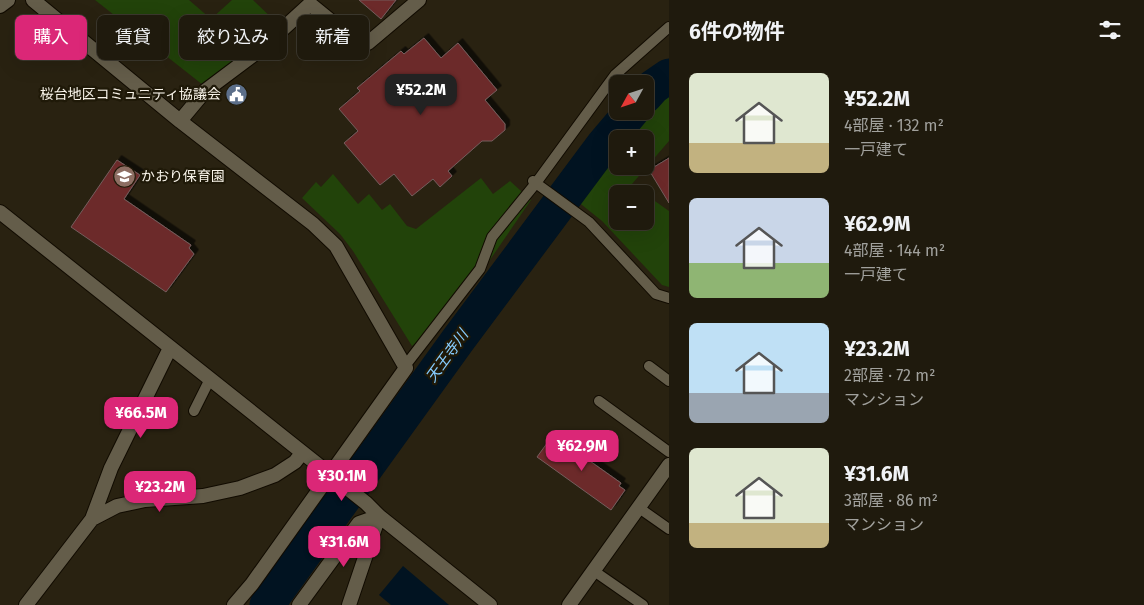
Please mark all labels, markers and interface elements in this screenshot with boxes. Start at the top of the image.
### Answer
chip: 購入 [15,15,87,60]
chip: 賃貸 [97,15,169,60]
chip: 絞り込み [179,15,287,60]
chip: 新着 [297,15,369,60]
icon: filters [1096,16,1124,44]
text: 6件の物件 [689,19,785,45]
pin: ¥52.2M [380,74,462,116]
north arrow [609,75,654,120]
map controls [609,75,654,230]
text: ¥52.2M [396,80,446,99]
public building icon: 桜台地区コミュニティ協議会 [225,82,249,106]
place label: 桜台地区コミュニティ協議会 [40,86,221,103]
text: ¥52.2M [844,86,910,112]
icon: home [729,93,789,153]
text: 4部屋 · 132 m² [844,116,944,135]
button: + [609,130,654,175]
text: 一戸建て [844,140,908,159]
school or university icon: かおり保育園 [113,164,137,188]
place label: かおり保育園 [141,168,225,185]
button: − [609,185,654,230]
text: ¥62.9M [844,211,911,237]
icon: home [729,218,789,278]
text: 4部屋 · 144 m² [844,241,945,260]
text: 一戸建て [844,265,908,284]
water label: 天王寺川 [422,325,473,386]
text: ¥23.2M [844,336,910,362]
icon: home [729,343,789,403]
text: 2部屋 · 72 m² [844,366,935,385]
text: マンション [844,390,924,409]
pin: ¥66.5M [100,396,182,439]
text: ¥66.5M [115,403,167,422]
pin: ¥62.9M [541,430,623,472]
text: ¥62.9M [557,436,607,455]
pin: ¥30.1M [301,460,383,502]
text: ¥31.6M [844,461,909,487]
text: ¥30.1M [318,466,366,485]
icon: home [729,468,789,528]
pin: ¥23.2M [119,470,201,513]
text: ¥23.2M [135,477,185,496]
text: 3部屋 · 86 m² [844,491,938,510]
text: マンション [844,515,924,534]
pin: ¥31.6M [303,526,385,568]
text: ¥31.6M [319,532,369,551]

